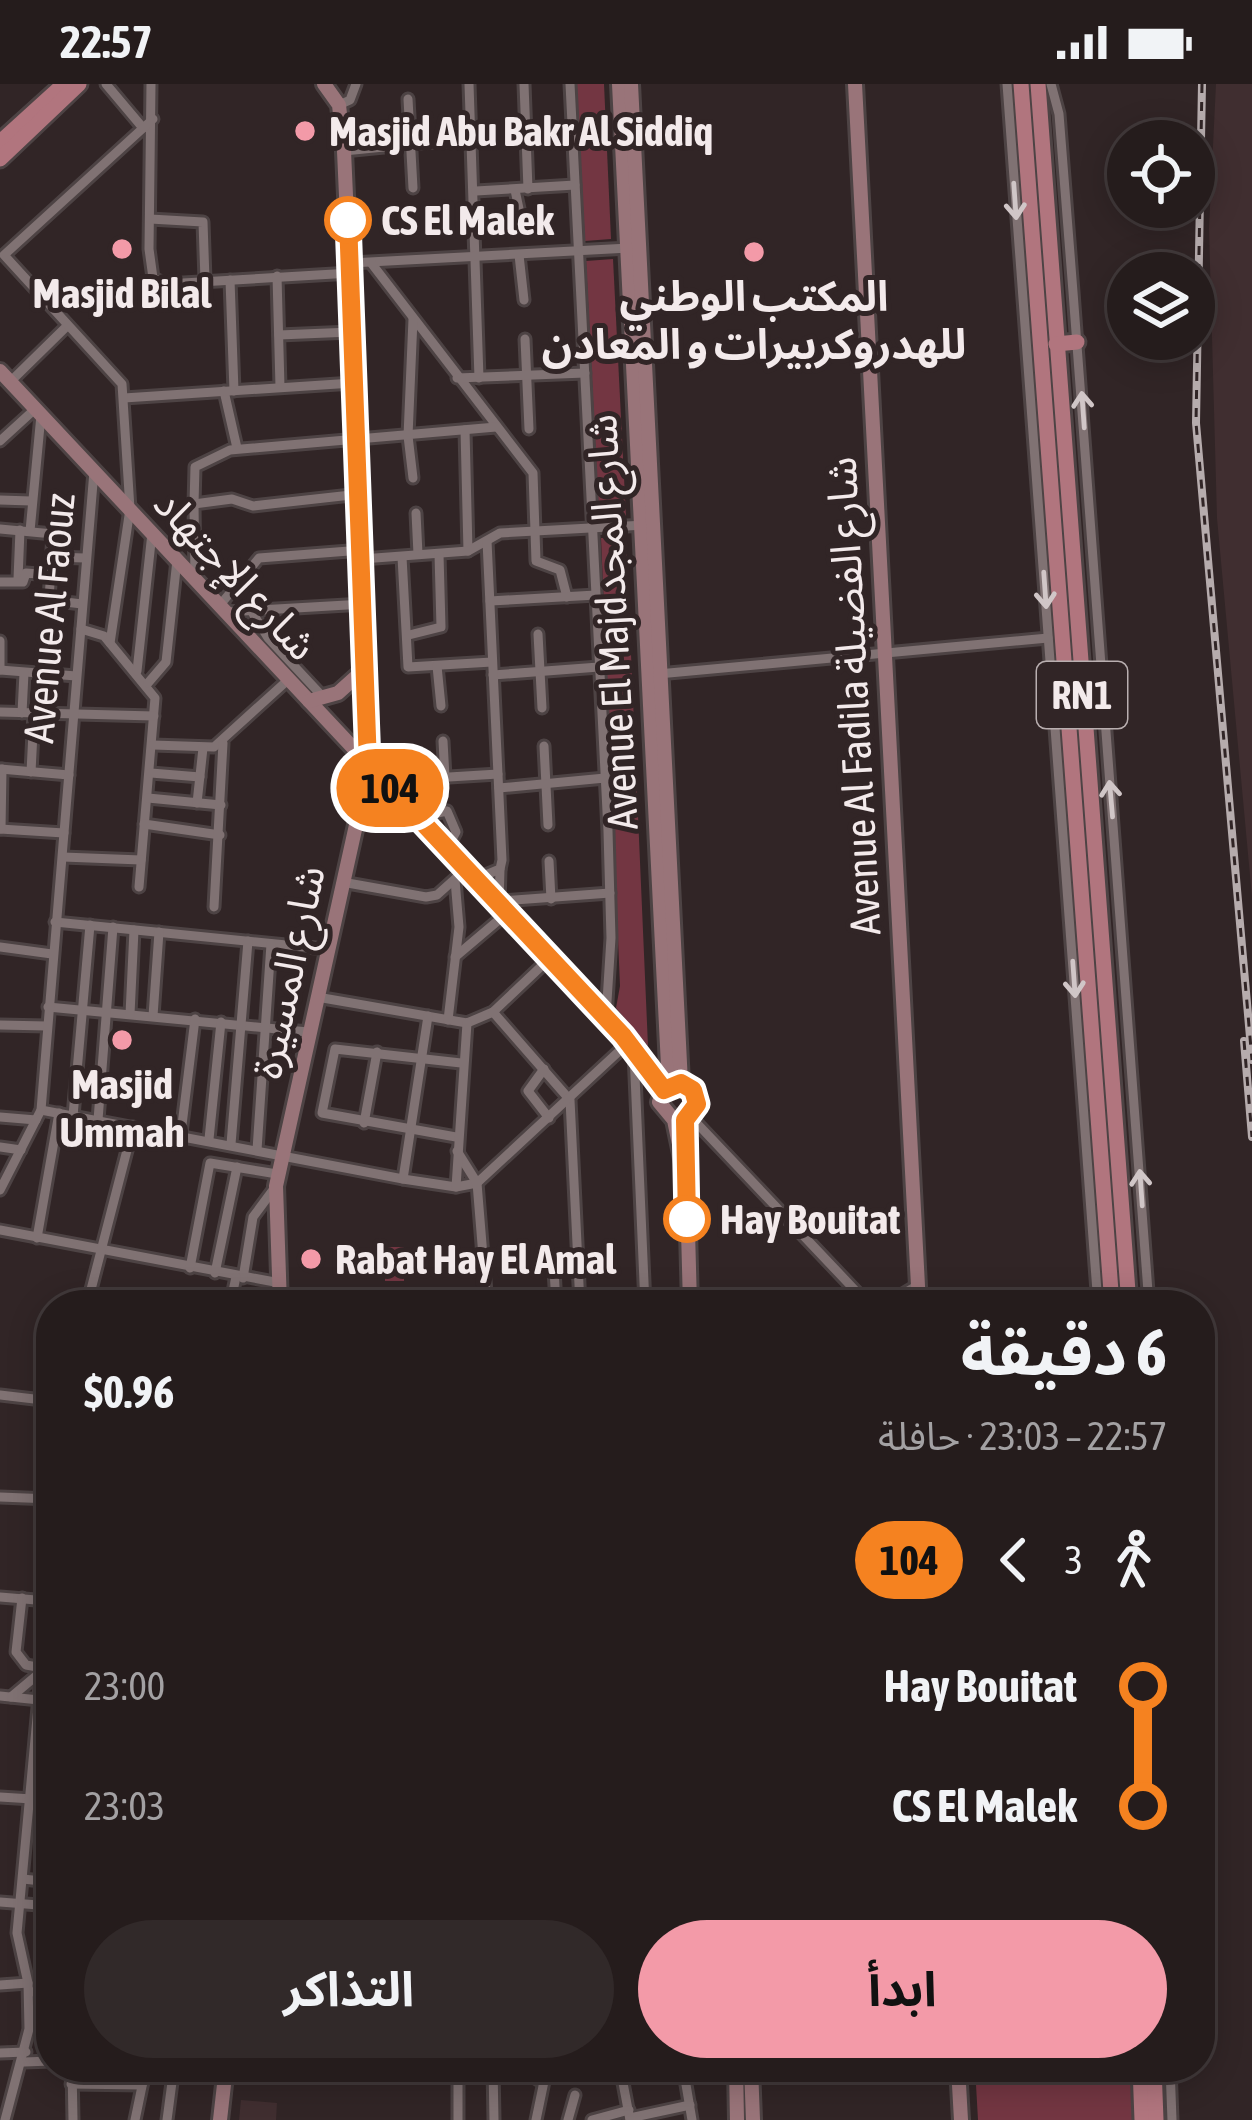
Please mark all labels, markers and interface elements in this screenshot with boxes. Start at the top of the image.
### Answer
text: 22:57 [60,16,153,68]
place label: Masjid Abu Bakr Al Siddiq [329,107,713,155]
marker: Masjid Abu Bakr Al Siddiq [292,118,318,144]
map controls [1107,120,1215,360]
button: locate [1107,120,1215,228]
one-way arrow [1004,181,1027,220]
place label: CS El Malek [381,196,555,244]
marker: CS El Malek [326,198,370,242]
marker: Masjid Bilal [109,236,135,262]
marker: المكتب الوطني للهدروكربيرات و المعادن [741,239,767,265]
button: layers [1107,252,1215,360]
place label: Masjid Bilal [33,269,212,317]
place label: المكتب الوطني للهدروكربيرات و المعادن [542,272,966,369]
one-way arrow [1071,392,1094,431]
street label: Avenue El Majdشارع المجد [577,413,655,831]
street label: Avenue Al Fadila شارع الفضيلة [817,455,897,936]
street label: شارع الإجتهاد [139,479,327,675]
street label: Avenue Al Faouz [14,491,84,745]
one-way arrow [1033,570,1056,609]
road number: RN1 [1037,662,1127,728]
line badge: 104 [321,749,459,827]
text: 104 [360,764,420,812]
one-way arrow [1100,780,1123,819]
street label: شارع المسيرة [242,861,342,1084]
one-way arrow [1062,958,1085,997]
marker: Masjid Ummah [109,1027,135,1053]
place label: Masjid Ummah [59,1060,185,1156]
one-way arrow [1129,1169,1152,1208]
place label: Hay Bouitat [720,1195,900,1243]
marker: Hay Bouitat [665,1197,709,1241]
place label: Rabat Hay El Amal [335,1235,617,1283]
marker: Rabat Hay El Amal [298,1246,324,1272]
text: 6 دقيقة [961,1313,1167,1389]
text: $0.96 [84,1366,174,1418]
text: 22:57 – 23:03 · حافلة [878,1414,1167,1458]
icon: back [981,1527,1047,1593]
icon: walk [1101,1527,1167,1593]
text: 104 [879,1536,939,1584]
text: 3 [1065,1538,1083,1582]
text: Hay Bouitat [884,1660,1077,1712]
text: 23:00 [84,1664,165,1708]
text: CS El Malek [892,1780,1077,1832]
text: 23:03 [84,1784,165,1828]
button: التذاكر [84,1920,614,2058]
button: ابدأ [638,1920,1167,2058]

